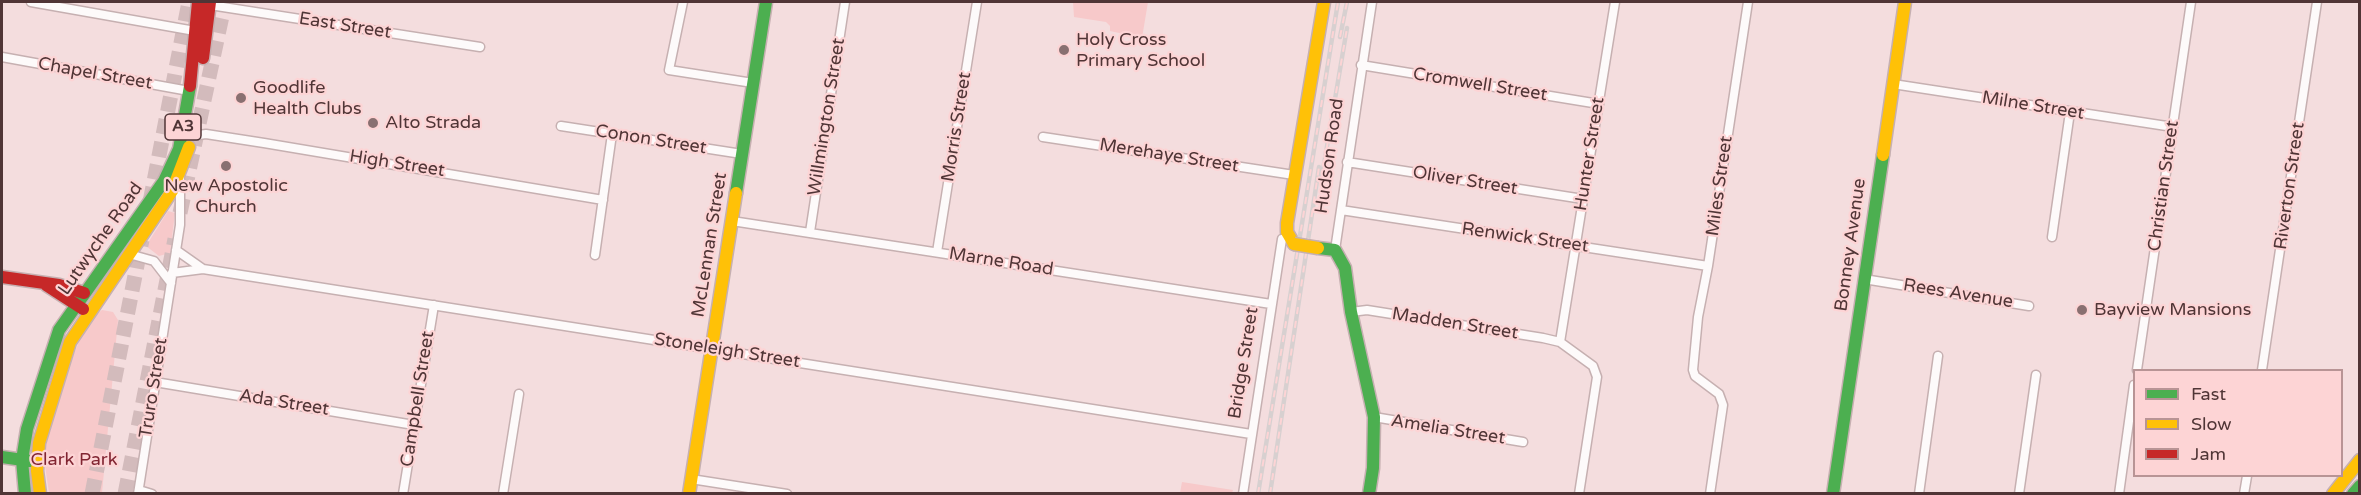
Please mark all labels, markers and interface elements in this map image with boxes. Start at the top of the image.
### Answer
street label: East Street [297,8,393,44]
place label: Holy Cross Primary School [1076,29,1205,72]
street label: Willmington Street [804,37,850,197]
marker: Holy Cross Primary School [1057,43,1071,57]
street label: Chapel Street [36,53,154,95]
street label: Cromwell Street [1411,64,1549,106]
street label: Morris Street [938,70,976,184]
place label: Goodlife Health Clubs [253,77,362,119]
street label: Milne Street [1980,87,2086,125]
marker: Goodlife Health Clubs [234,91,248,105]
street label: Hunter Street [1570,96,1610,212]
street label: Hudson Road [1311,97,1349,215]
place label: Alto Strada [385,112,481,134]
road number: A3 [165,114,201,140]
marker: Alto Strada [366,116,380,130]
street label: Christian Street [2144,119,2184,253]
street label: Conon Street [594,121,708,159]
street label: Riverton Street [2270,121,2310,251]
street label: Merehaye Street [1098,134,1240,178]
street label: Miles Street [1702,134,1738,238]
street label: High Street [348,146,446,182]
marker: New Apostolic Church [219,159,233,173]
street label: Oliver Street [1411,162,1519,200]
street label: McLennan Street [688,171,732,319]
place label: New Apostolic Church [164,175,288,218]
street label: Bonney Avenue [1831,177,1871,313]
street label: Lutwyche Road [54,179,148,299]
street label: Renwick Street [1460,218,1590,258]
street label: Marne Road [947,243,1055,281]
street label: Rees Avenue [1902,275,2014,313]
place label: Bayview Mansions [2094,299,2251,321]
street label: Madden Street [1390,303,1520,345]
marker: Bayview Mansions [2075,303,2089,317]
street label: Bridge Street [1225,306,1263,420]
street label: Stoneleigh Street [653,329,801,373]
street label: Campbell Street [397,330,439,468]
street label: Truro Street [135,336,173,440]
legend [2133,369,2343,477]
text: Fast [2191,383,2226,405]
street label: Ada Street [237,385,331,421]
street label: Amelia Street [1389,410,1507,450]
text: Slow [2191,413,2232,435]
text: Jam [2191,443,2226,465]
park label: Clark Park [31,449,117,471]

